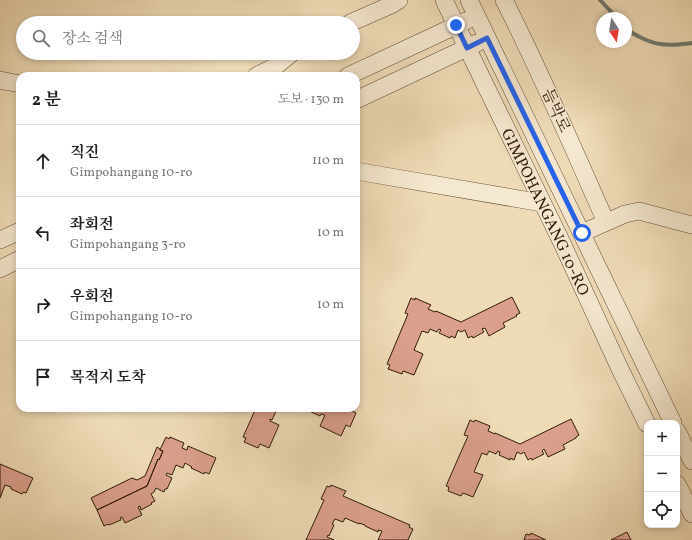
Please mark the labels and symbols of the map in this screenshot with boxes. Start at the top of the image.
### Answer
north arrow [596,12,632,48]
route end [447,16,465,34]
street label: 듬박로 [536,85,575,137]
street label: GIMPOHANGANG 10-RO [495,125,594,300]
route start [573,224,591,242]

